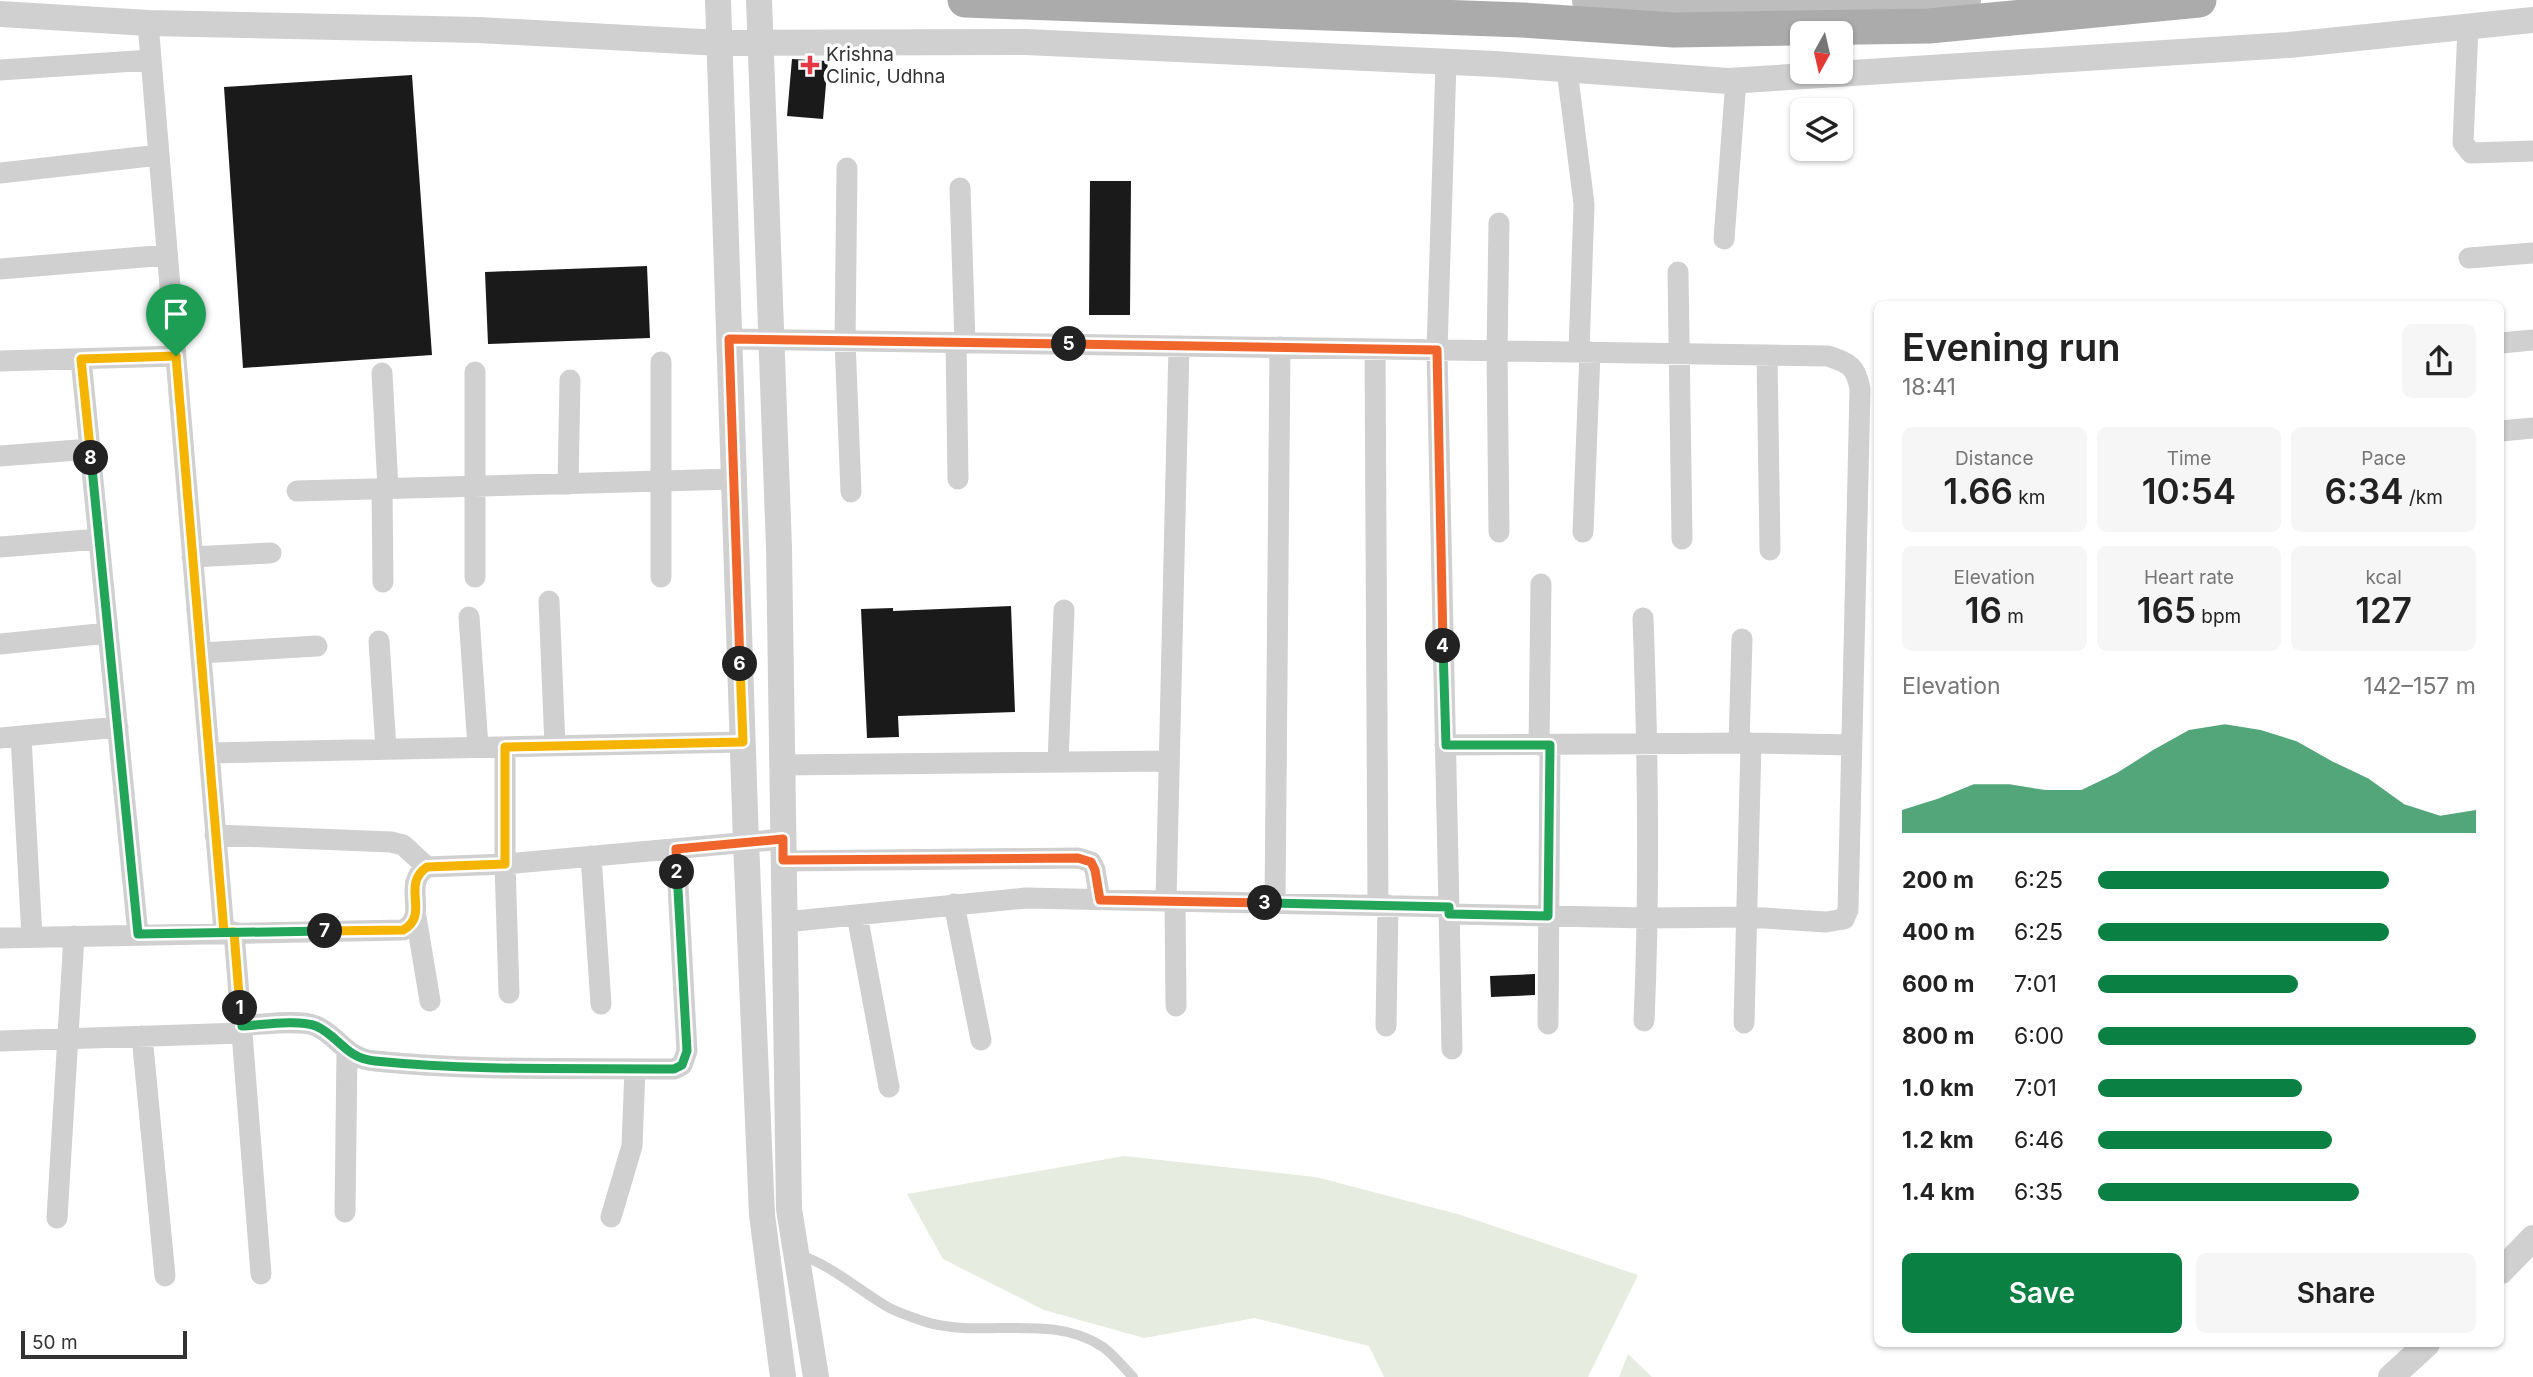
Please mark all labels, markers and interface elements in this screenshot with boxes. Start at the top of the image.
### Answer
north arrow [1790,21,1853,84]
map controls [1790,21,1853,161]
place label: Krishna Clinic, Udhna [826,43,945,88]
marker: Krishna Clinic, Udhna [800,55,820,75]
button: layers [1790,98,1853,161]
pin [146,284,206,356]
icon: arrive [157,295,195,333]
text: Evening run [1902,324,2120,370]
button: share [2402,324,2476,398]
pin: 5 [1052,326,1086,362]
text: 5 [1062,332,1075,355]
text: 18:41 [1902,373,1956,401]
pin: 8 [74,440,108,476]
text: 8 [84,446,97,469]
text: Distance [1955,447,2034,470]
text: Time [2167,447,2211,470]
text: Pace [2361,447,2406,470]
text: 1.66 [1943,470,2013,512]
text: 10:54 [2142,470,2236,512]
text: 6:34 [2324,470,2404,512]
text: km [2013,486,2045,509]
text: /km [2404,486,2443,509]
text: Elevation [1954,566,2035,589]
text: Heart rate [2144,566,2234,589]
text: kcal [2366,566,2402,589]
text: 16 [1965,589,2002,631]
text: 165 [2137,589,2196,631]
text: 127 [2355,589,2412,631]
text: m [2002,605,2024,628]
text: bpm [2196,605,2241,628]
pin: 4 [1426,628,1460,664]
text: 4 [1436,634,1449,657]
pin: 6 [722,646,758,682]
text: 6 [733,652,746,675]
text: Elevation [1902,672,2001,700]
text: 142–157 m [2363,672,2476,700]
pin: 2 [660,854,694,890]
text: 2 [671,860,682,883]
text: 200 m [1902,866,1974,894]
text: 6:25 [2014,866,2063,894]
pin: 3 [1248,886,1282,920]
text: 3 [1258,891,1271,914]
pin: 7 [308,914,342,948]
text: 400 m [1902,918,1975,946]
text: 6:25 [2014,918,2063,946]
text: 7 [319,919,330,942]
text: 600 m [1902,970,1974,998]
text: 7:01 [2014,970,2057,998]
pin: 1 [222,990,258,1026]
text: 1 [235,996,244,1019]
text: 800 m [1902,1022,1974,1050]
text: 6:00 [2014,1022,2064,1050]
text: 1.0 km [1902,1074,1974,1102]
text: 7:01 [2014,1074,2057,1102]
text: 1.2 km [1902,1126,1974,1154]
text: 6:46 [2014,1126,2064,1154]
text: 1.4 km [1902,1178,1975,1206]
text: 6:35 [2014,1178,2063,1206]
button: Save [1902,1253,2182,1333]
button: Share [2196,1253,2476,1333]
scale bar [21,1328,187,1360]
text: 50 m [32,1331,78,1354]

